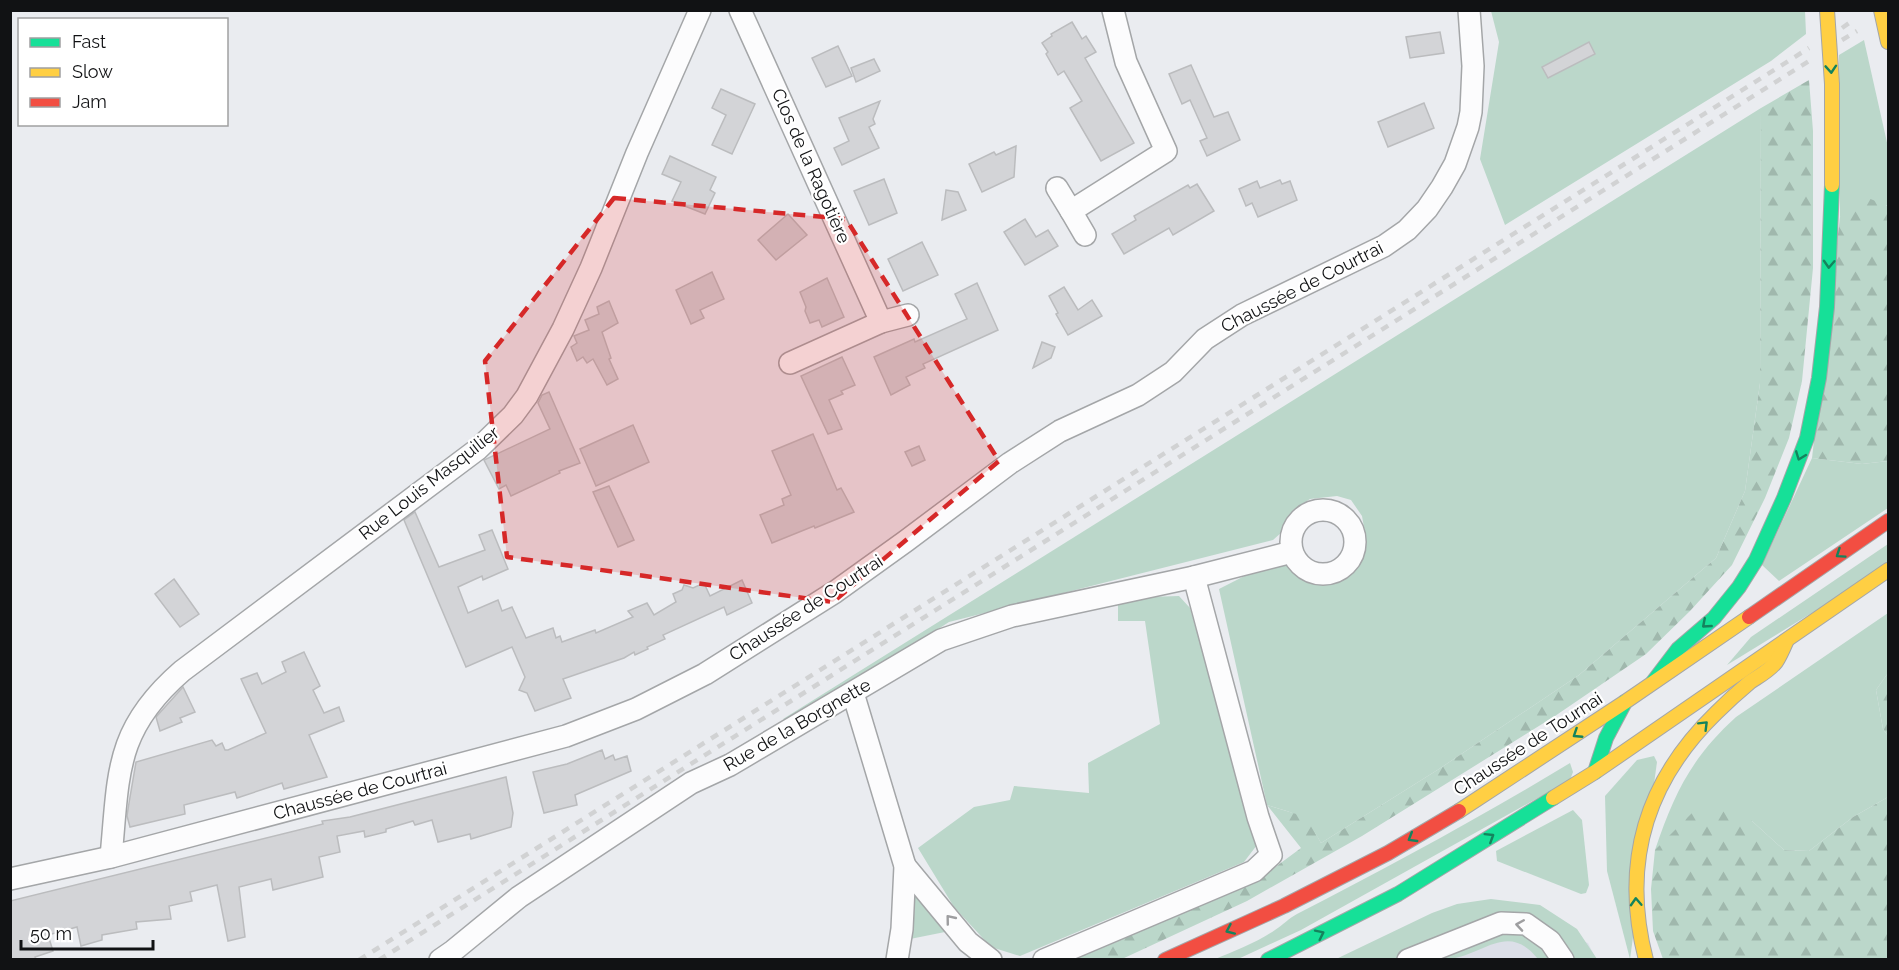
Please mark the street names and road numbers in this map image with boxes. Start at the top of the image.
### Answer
street label: Clos de la Ragotière [768,85,855,247]
street label: Chaussée de Courtrai [1217,237,1386,337]
street label: Rue Louis Masquilier [354,421,503,544]
street label: Chaussée de Courtrai [725,550,886,665]
street label: Rue de la Borgnette [719,674,874,775]
street label: Chaussée de Tournai [1449,688,1606,800]
street label: Chaussée de Courtrai [271,757,449,824]

